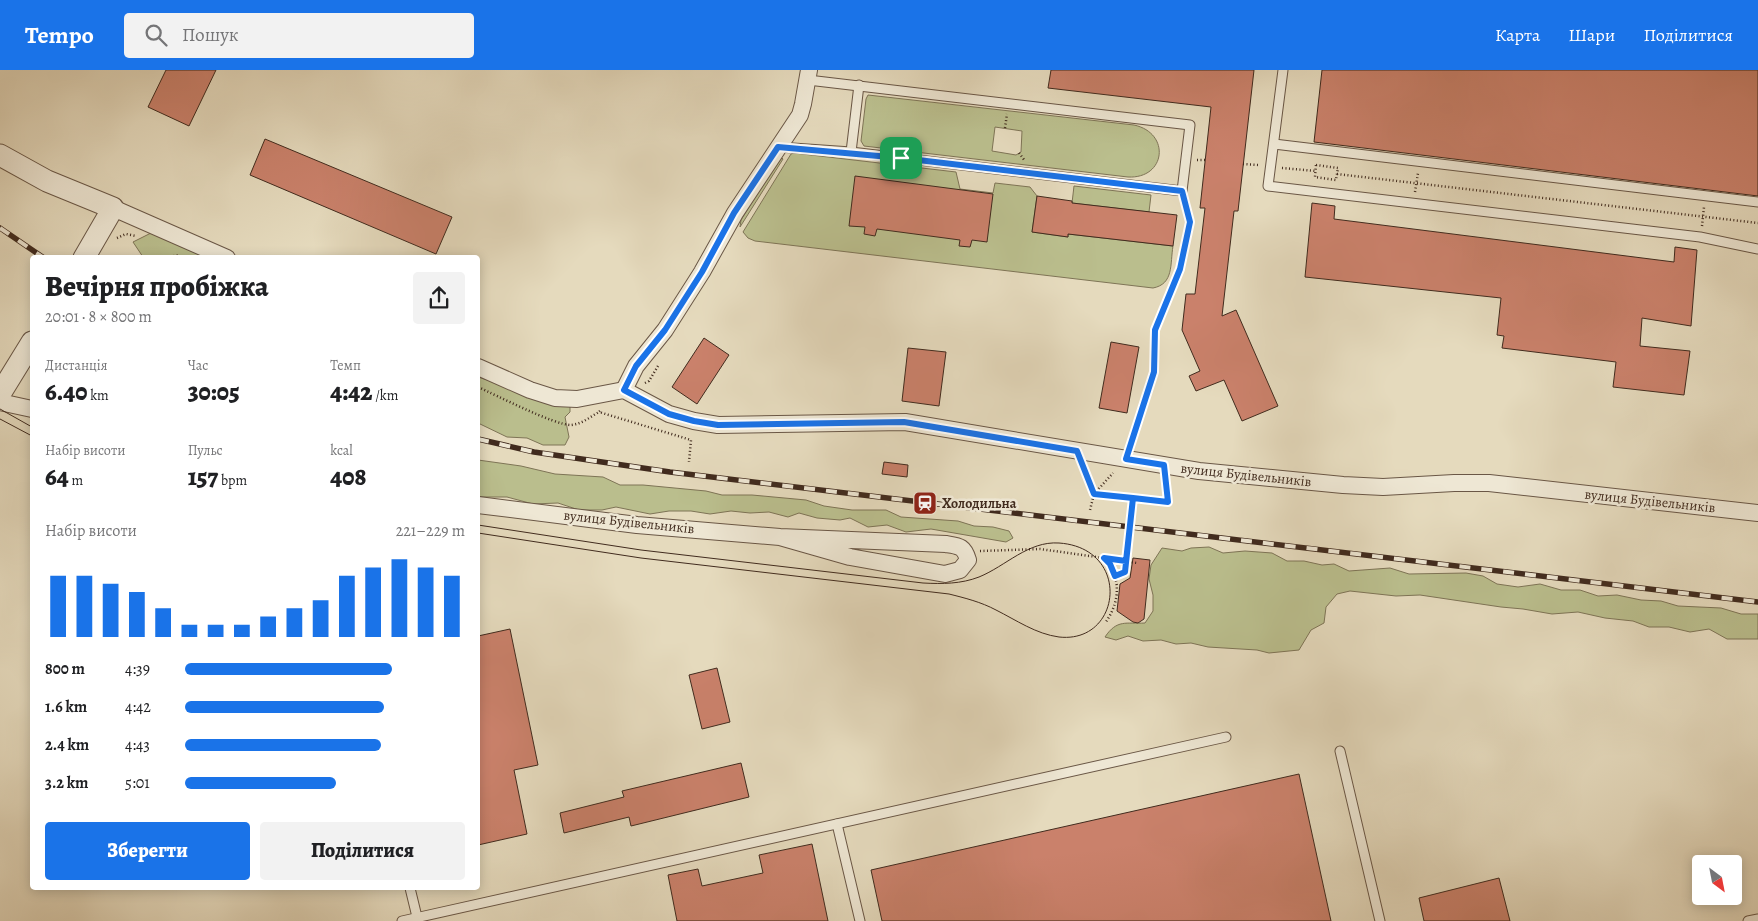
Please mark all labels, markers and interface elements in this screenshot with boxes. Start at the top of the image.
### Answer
search box [124,13,474,58]
text: Tempo [25,19,94,51]
icon: search [142,21,170,49]
text: Пошук [182,22,239,48]
text: Карта [1495,23,1540,47]
text: Шари [1568,23,1615,47]
text: Поділитися [1643,23,1733,47]
pin [880,137,922,179]
icon: arrive [887,144,915,172]
text: Вечірня пробіжка [45,268,269,306]
button: share [413,272,465,324]
text: 20:01 · 8 × 800 m [45,306,152,328]
text: Дистанція [45,356,108,375]
text: Час [188,356,208,375]
text: Темп [330,356,361,375]
text: 6.40 [45,375,87,409]
text: 30:05 [188,375,240,409]
text: 4:42 [330,375,372,409]
text: km [87,386,109,405]
text: /km [372,386,398,405]
text: Набір висоти [45,441,125,460]
text: Пульс [188,441,223,460]
text: kcal [330,441,353,460]
street label: вулиця Будівельників [1180,459,1313,491]
text: 64 [45,460,69,494]
text: 157 [188,460,218,494]
text: 408 [330,460,366,494]
text: m [69,471,83,490]
text: bpm [218,471,247,490]
street label: вулиця Будівельників [1584,485,1717,517]
station icon: Холодильна [912,490,938,516]
place label: Холодильна [942,494,1017,513]
street label: вулиця Будівельників [563,506,696,538]
text: Набір висоти [45,520,137,542]
text: 221–229 m [396,520,465,542]
text: 800 m [45,658,85,680]
text: 4:39 [125,658,150,680]
text: 1.6 km [45,696,87,718]
text: 4:42 [125,696,151,718]
text: 2.4 km [45,734,89,756]
text: 4:43 [125,734,150,756]
text: 3.2 km [45,772,88,794]
text: 5:01 [125,772,150,794]
button: Зберегти [45,822,250,880]
button: Поділитися [260,822,465,880]
north arrow [1692,855,1742,905]
map controls [1692,855,1742,905]

